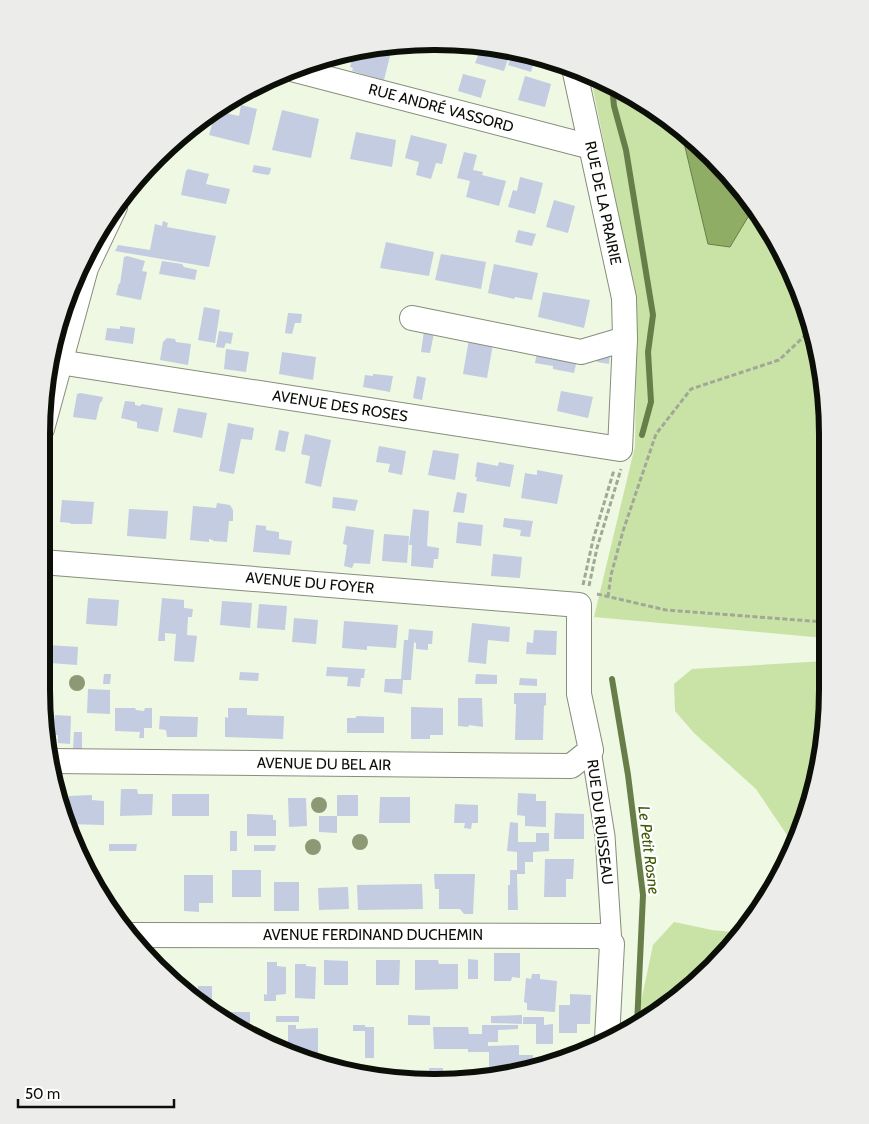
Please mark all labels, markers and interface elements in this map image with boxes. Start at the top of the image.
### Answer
street label: RUE ANDRÉ VASSORD [366,79,516,136]
street label: RUE DE LA PRAIRIE [581,139,625,267]
street label: AVENUE DES ROSES [271,386,409,426]
street label: AVENUE DU FOYER [245,568,375,598]
street label: AVENUE DU BEL AIR [257,754,391,774]
street label: RUE DU RUISSEAU [583,758,617,886]
water label: Le Petit Rosne [634,805,664,895]
street label: AVENUE FERDINAND DUCHEMIN [263,926,483,944]
scale bar [18,1076,174,1108]
text: 50 m [25,1085,60,1103]

